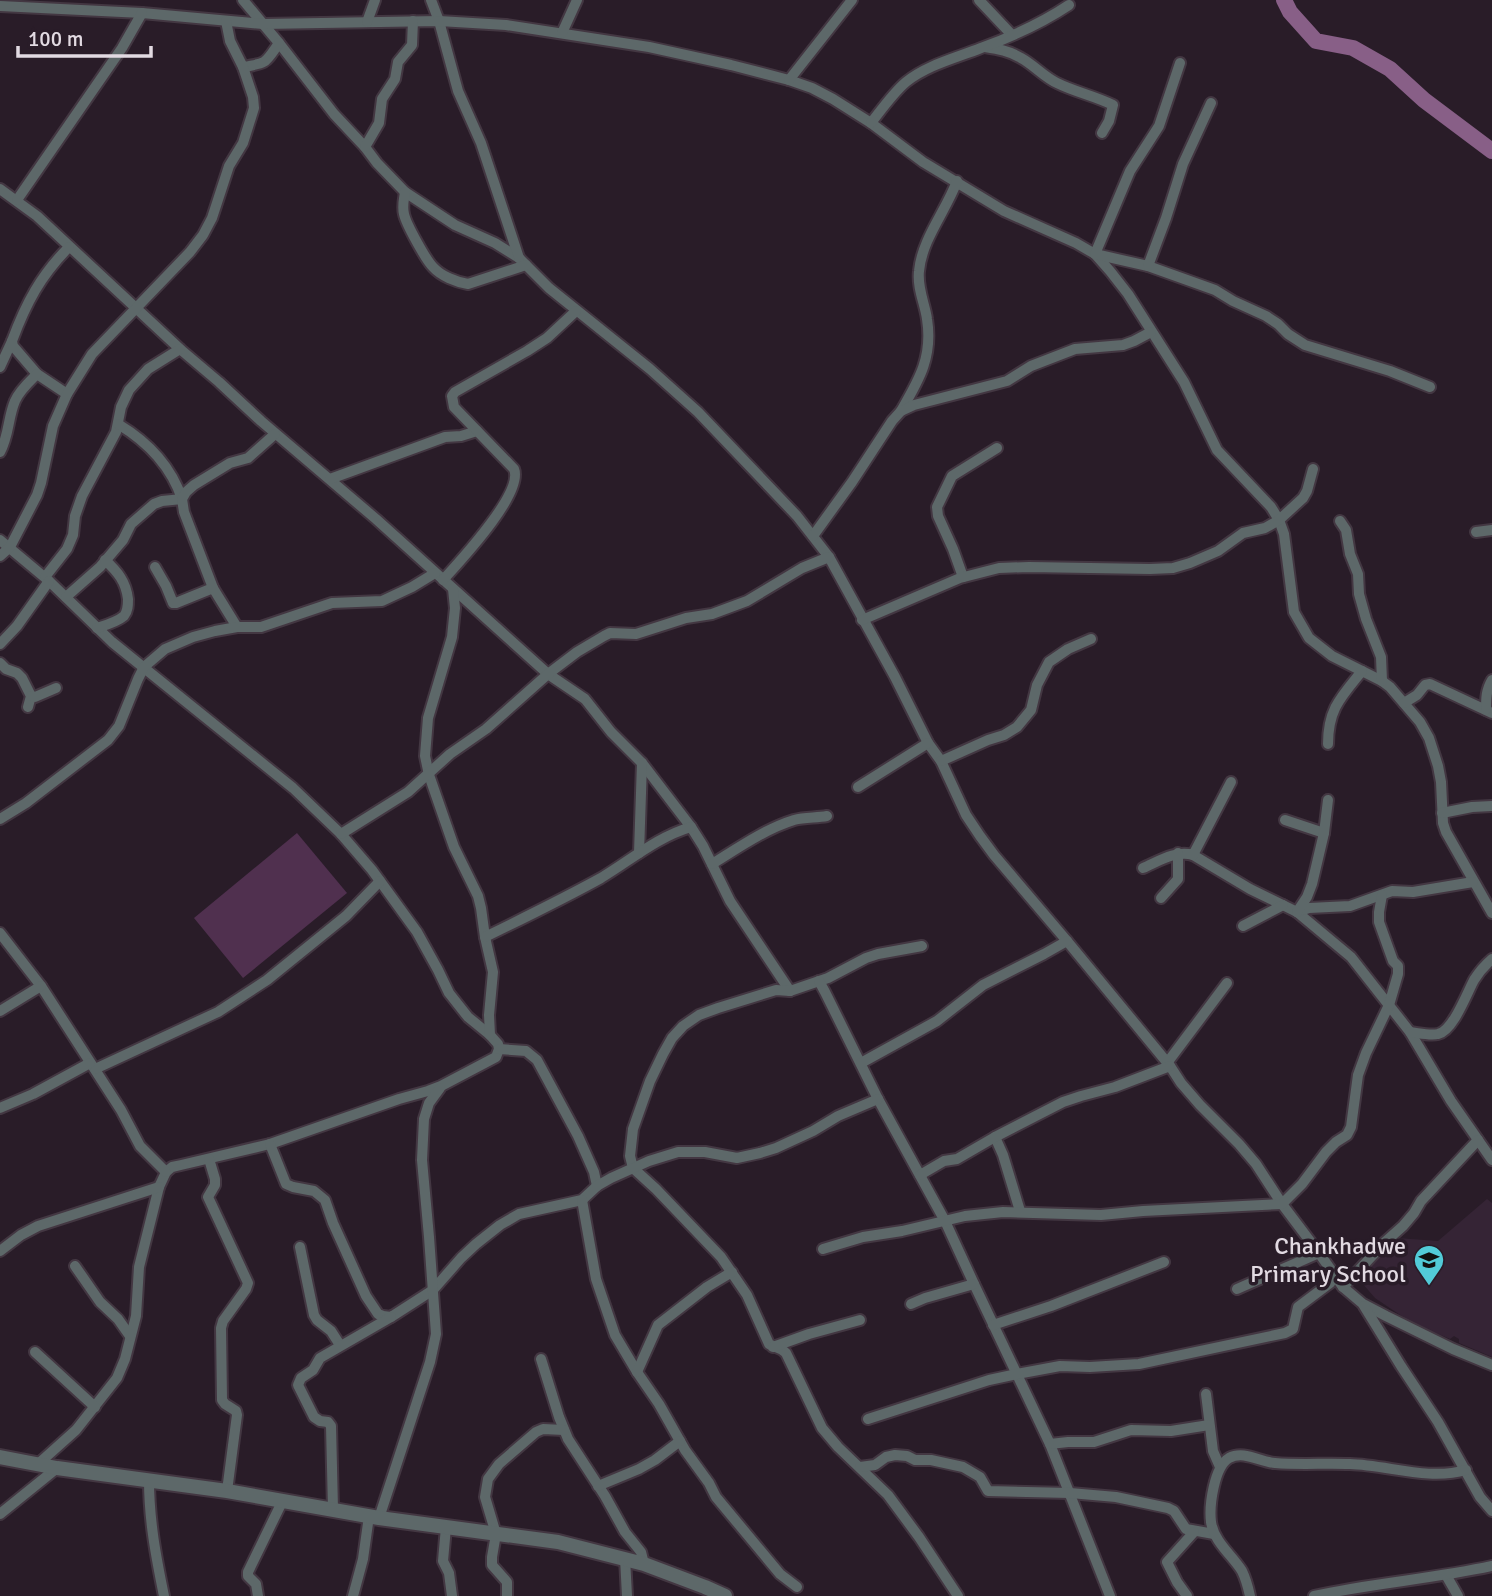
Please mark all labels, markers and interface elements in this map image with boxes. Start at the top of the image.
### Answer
scale bar [18,14,150,58]
text: 100 m [28,26,83,52]
place label: Chankhadwe Primary School [1250,1231,1406,1289]
school or university icon: Chankhadwe Primary School [1412,1243,1446,1287]

